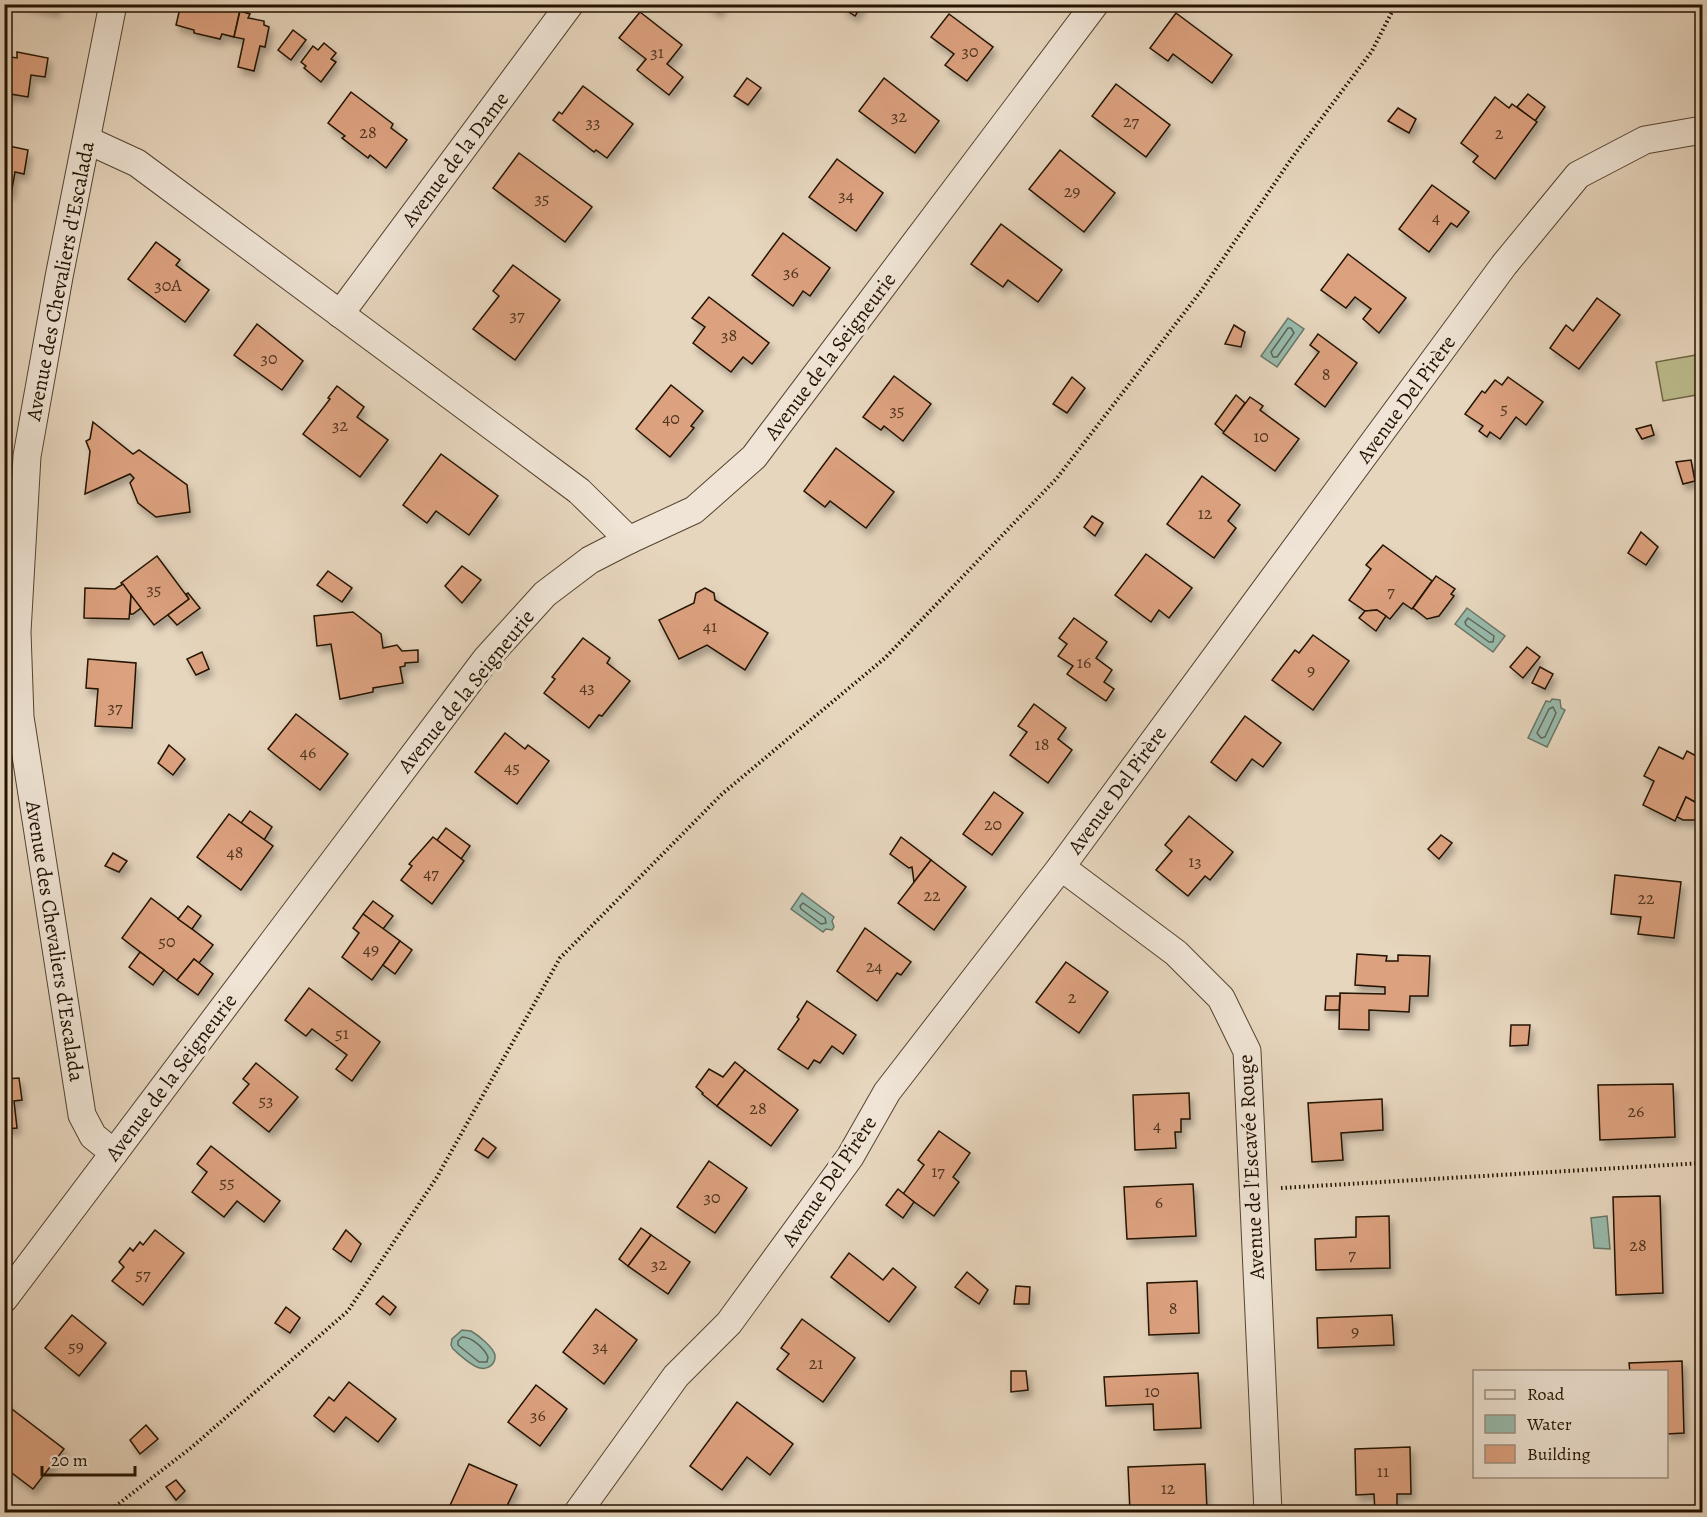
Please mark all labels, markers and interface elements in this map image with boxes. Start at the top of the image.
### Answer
house number: 30 [961,39,979,63]
house number: 31 [650,40,664,64]
street label: Avenue de la Dame [394,86,515,233]
house number: 32 [891,104,907,128]
house number: 27 [1123,109,1139,133]
house number: 33 [586,110,600,134]
house number: 28 [359,120,377,144]
house number: 2 [1495,121,1504,145]
street label: Avenue des Chevaliers d'Escalada [19,139,101,424]
house number: 29 [1064,179,1080,203]
house number: 34 [838,183,854,207]
house number: 35 [534,186,550,210]
house number: 4 [1432,205,1440,229]
house number: 36 [783,260,799,284]
street label: Avenue de la Seigneurie [757,267,902,446]
house number: 30A [154,273,182,297]
house number: 37 [509,303,525,327]
house number: 38 [721,323,737,347]
street label: Avenue Del Pirère [1349,329,1462,469]
house number: 30 [260,346,278,370]
house number: 8 [1322,362,1330,386]
house number: 5 [1500,396,1508,420]
house number: 35 [889,398,905,422]
house number: 40 [662,406,680,430]
house number: 32 [332,413,348,437]
house number: 10 [1253,424,1269,448]
house number: 12 [1198,501,1213,525]
house number: 35 [146,577,162,601]
house number: 7 [1387,579,1395,603]
street label: Avenue de la Seigneurie [391,603,541,779]
house number: 41 [703,614,717,638]
house number: 16 [1077,650,1091,674]
house number: 9 [1307,658,1315,682]
house number: 43 [579,675,595,699]
house number: 37 [107,695,123,719]
street label: Avenue Del Pirère [1060,720,1173,860]
house number: 18 [1035,732,1049,756]
house number: 46 [300,740,316,764]
house number: 45 [504,755,520,779]
street label: Avenue des Chevaliers d'Escalada [19,798,91,1084]
house number: 20 [984,812,1002,836]
house number: 48 [227,840,243,864]
house number: 13 [1188,849,1202,873]
house number: 47 [423,861,439,885]
house number: 22 [923,883,941,907]
house number: 22 [1637,886,1655,910]
house number: 50 [158,929,176,953]
house number: 49 [363,937,379,961]
house number: 24 [866,954,882,978]
house number: 2 [1068,985,1077,1009]
street label: Avenue de la Seigneurie [98,988,243,1167]
house number: 51 [335,1021,349,1045]
street label: Avenue de l'Escavée Rouge [1231,1054,1271,1281]
house number: 53 [258,1088,274,1112]
house number: 28 [749,1096,767,1120]
house number: 26 [1628,1099,1644,1123]
street label: Avenue Del Pirère [774,1110,883,1253]
house number: 4 [1153,1113,1161,1137]
house number: 17 [931,1159,945,1183]
house number: 55 [219,1170,235,1194]
house number: 30 [703,1185,721,1209]
house number: 6 [1155,1190,1163,1214]
house number: 28 [1629,1233,1647,1257]
house number: 7 [1348,1242,1356,1266]
house number: 32 [651,1252,667,1276]
house number: 57 [135,1262,151,1286]
house number: 8 [1169,1296,1177,1320]
house number: 9 [1351,1319,1359,1343]
house number: 59 [68,1334,84,1358]
house number: 34 [592,1334,608,1358]
house number: 21 [809,1351,823,1375]
legend [1473,1370,1668,1478]
house number: 10 [1144,1379,1160,1403]
text: Road [1527,1382,1565,1406]
house number: 36 [530,1403,546,1427]
text: Water [1526,1412,1572,1436]
scale bar [42,1439,135,1477]
text: Building [1527,1442,1591,1466]
text: 20 m [51,1448,88,1472]
house number: 11 [1377,1459,1389,1483]
house number: 12 [1161,1476,1176,1500]

